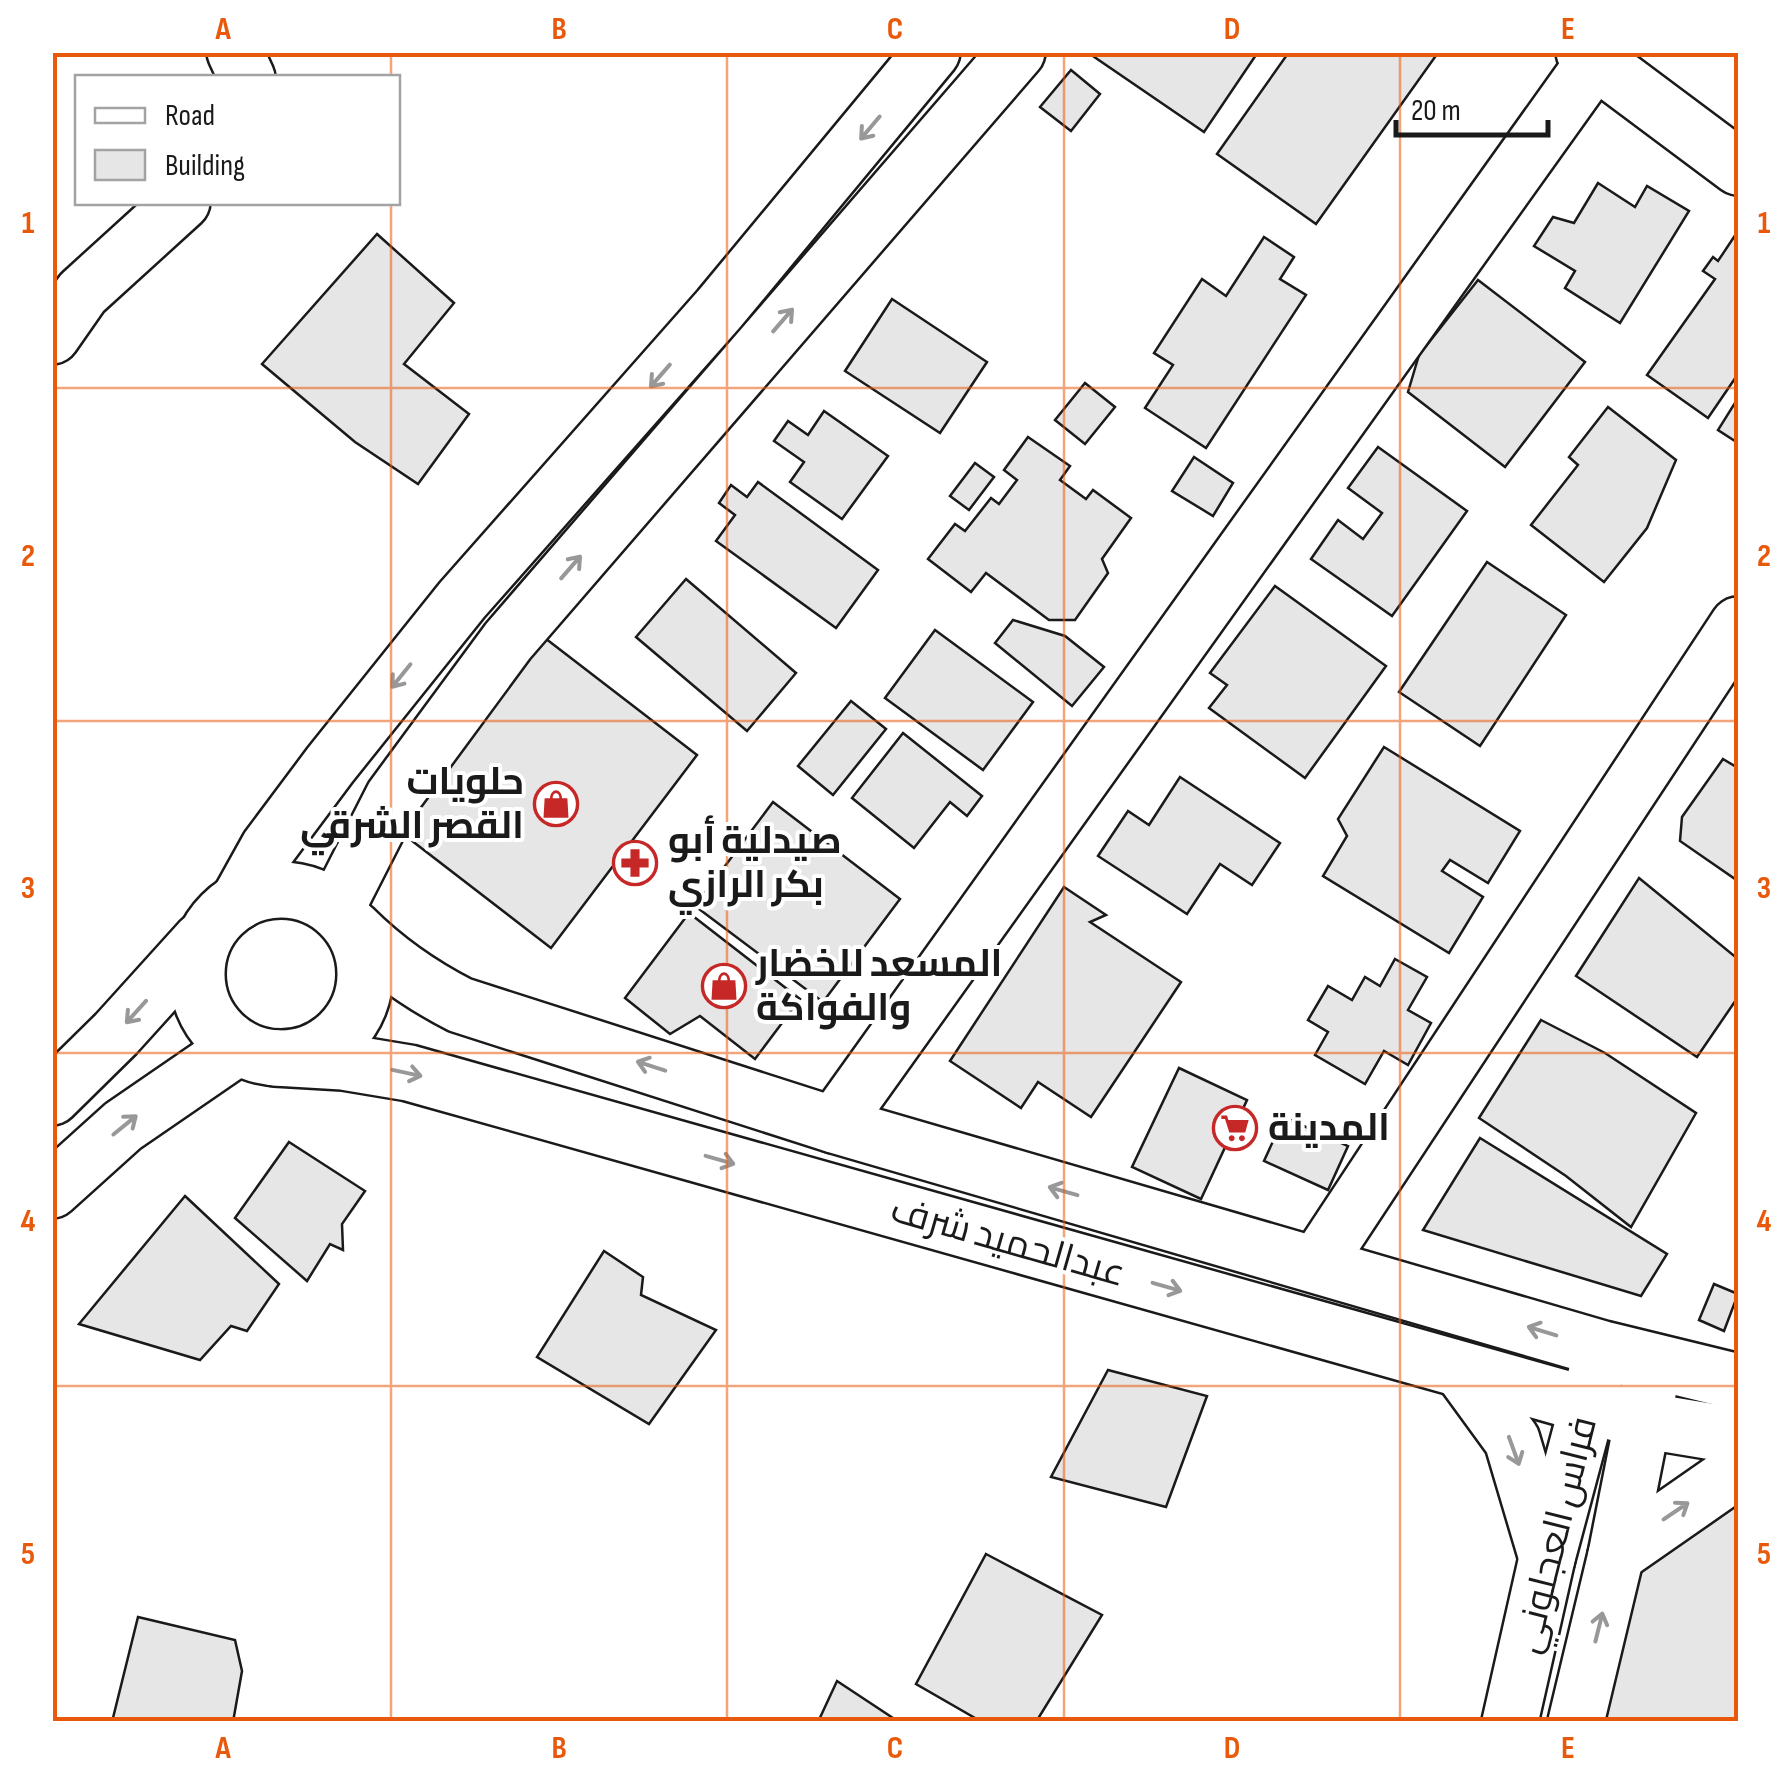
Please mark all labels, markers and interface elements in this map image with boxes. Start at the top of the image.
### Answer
text: A [214,10,231,49]
text: B [551,10,567,49]
text: C [887,10,903,49]
text: D [1224,10,1240,49]
text: E [1561,10,1575,49]
legend [75,75,400,205]
scale bar [1396,75,1548,137]
text: 20 m [1411,93,1461,129]
text: Road [165,98,215,134]
one-way arrow [859,114,881,140]
text: Building [165,148,245,184]
text: 1 [22,204,35,243]
text: 1 [1758,204,1771,243]
one-way arrow [771,308,794,333]
one-way arrow [649,363,672,388]
text: 2 [21,537,35,576]
text: 2 [1757,537,1771,576]
one-way arrow [560,555,583,580]
one-way arrow [390,662,412,688]
place label: حلويات القصر الشرقي [300,760,524,856]
shop icon: حلويات القصر الشرقي [533,781,579,827]
place label: صيدلية أبو بكر الرازي [668,815,842,915]
pharmacy icon: صيدلية أبو بكر الرازي [612,840,658,886]
text: 3 [21,869,35,908]
text: 3 [1757,869,1771,908]
place label: المسعد للخضار والفواكة [755,942,1002,1031]
shop icon: المسعد للخضار والفواكة [701,963,747,1009]
one-way arrow [125,999,148,1024]
one-way arrow [636,1056,667,1074]
one-way arrow [390,1065,422,1084]
supermarket icon: المدينة [1212,1105,1258,1151]
place label: المدينة [1268,1106,1390,1151]
one-way arrow [112,1114,138,1136]
one-way arrow [703,1152,735,1170]
one-way arrow [1047,1181,1079,1199]
street label: عبدالحميد شرف [885,1187,1131,1297]
text: 4 [21,1202,36,1241]
text: 4 [1757,1202,1772,1241]
one-way arrow [1151,1279,1182,1297]
one-way arrow [1527,1321,1559,1339]
street label: فراس العجلوني [1505,1412,1613,1659]
one-way arrow [1506,1435,1524,1466]
one-way arrow [1662,1501,1690,1522]
text: 5 [21,1535,35,1574]
text: 5 [1757,1535,1771,1574]
one-way arrow [1591,1612,1609,1644]
text: A [214,1729,231,1768]
text: B [551,1729,567,1768]
text: C [887,1729,903,1768]
text: D [1224,1729,1240,1768]
text: E [1561,1729,1575,1768]

